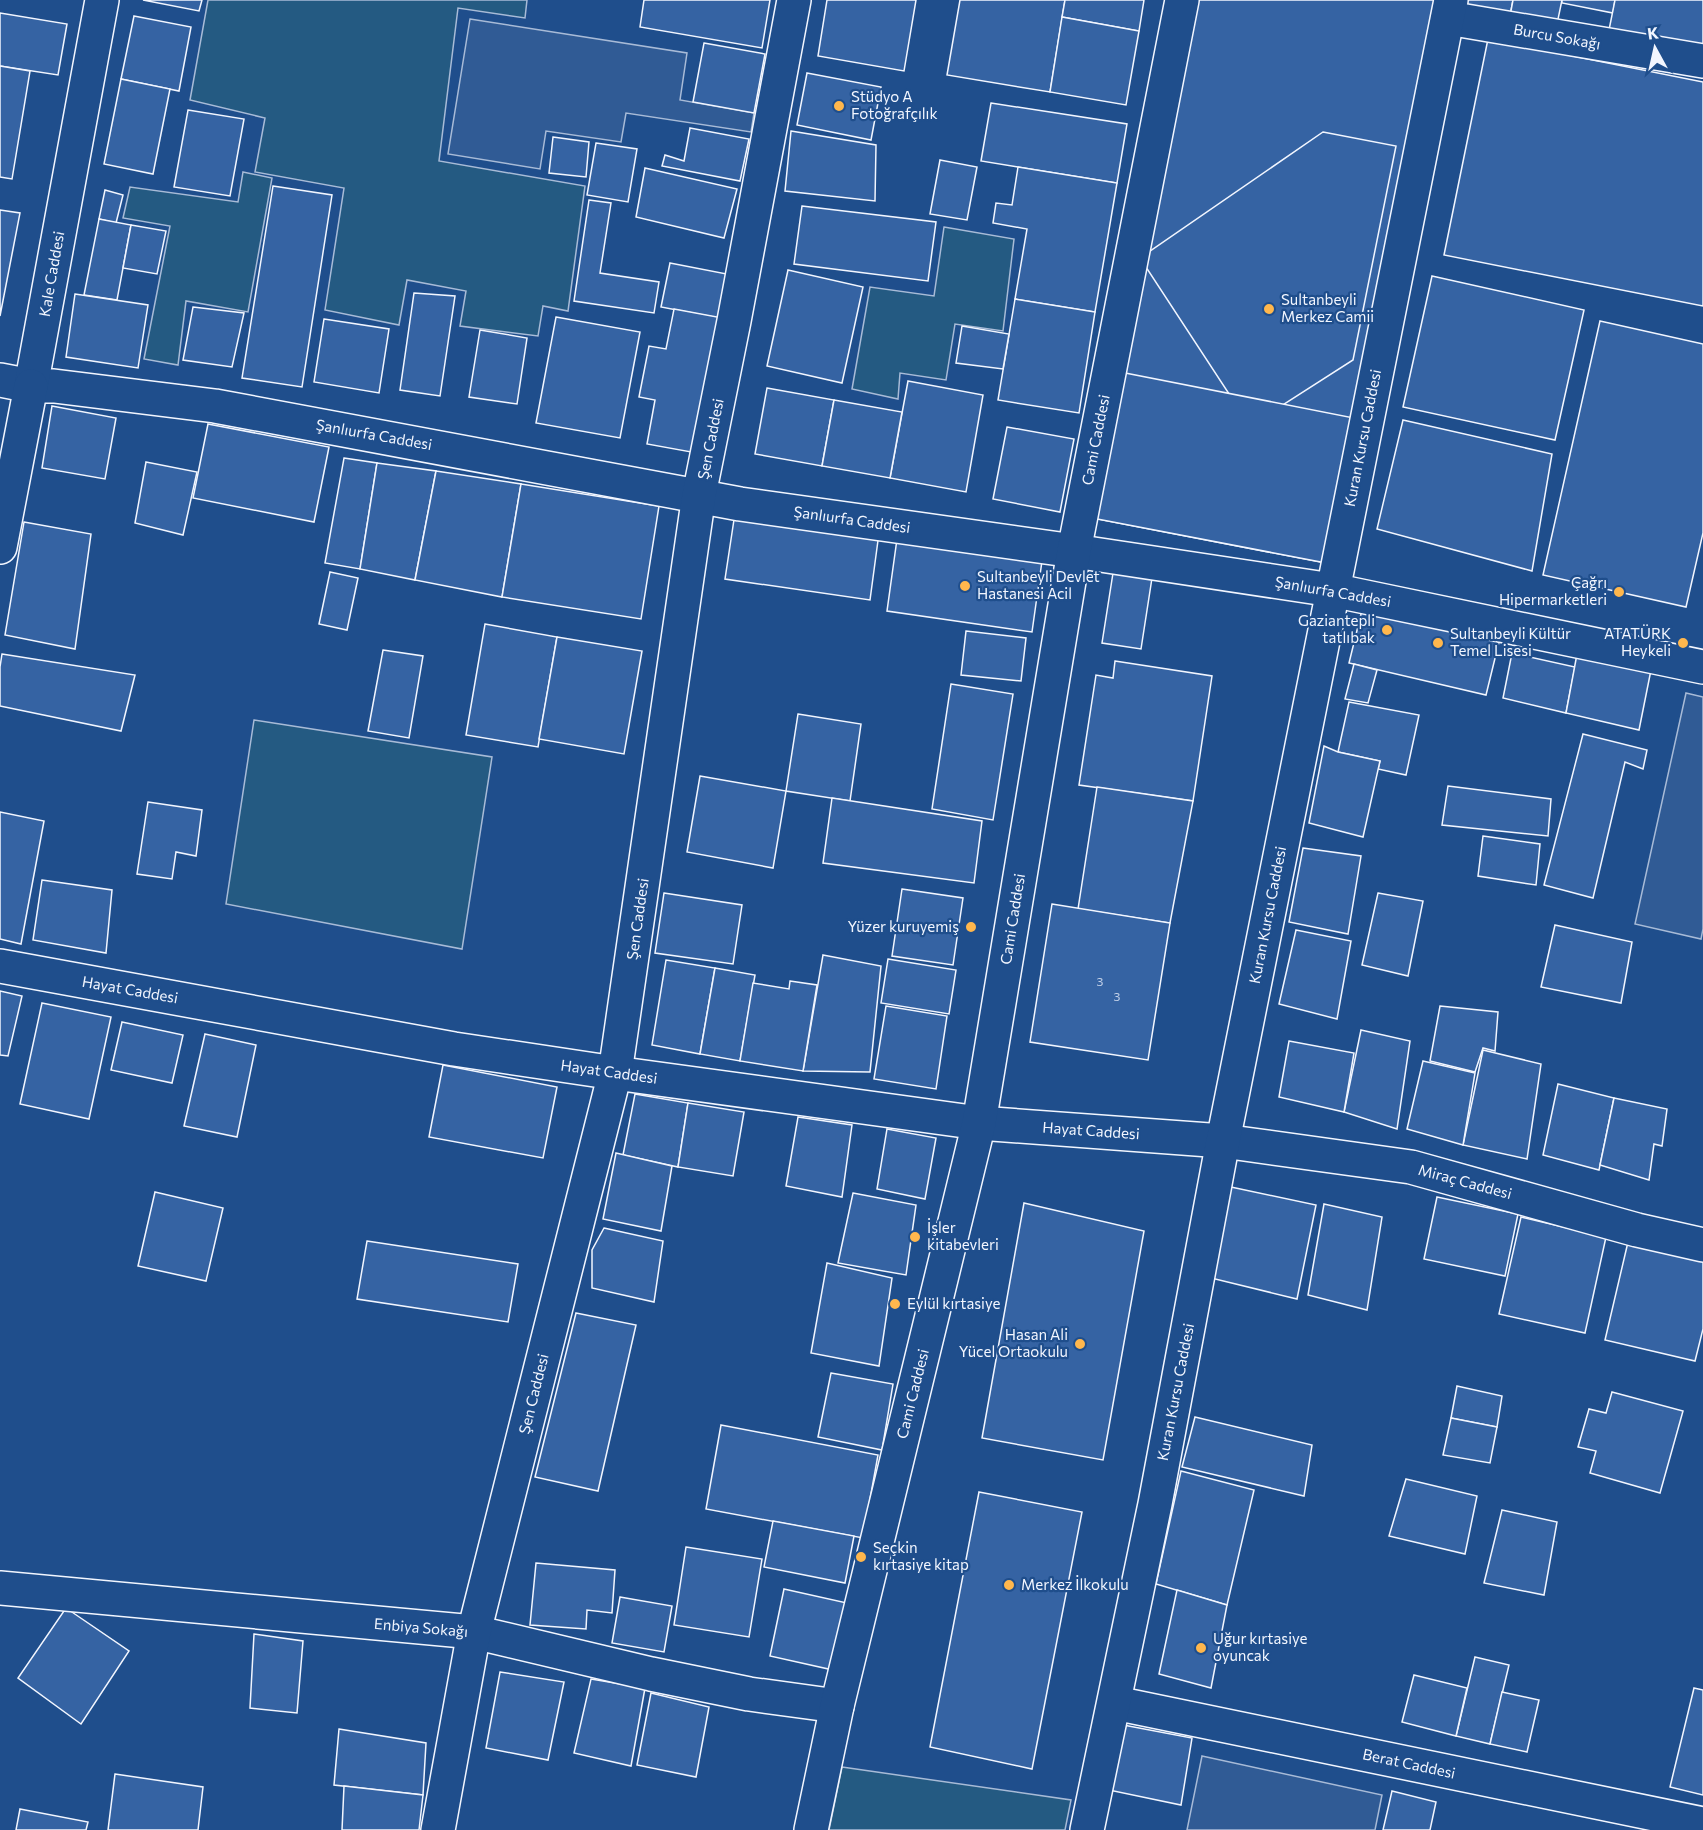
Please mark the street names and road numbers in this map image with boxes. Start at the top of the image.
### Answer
street label: Burcu Sokağı [1512,19,1602,53]
street label: Kale Caddesi [35,230,67,318]
street label: Kuran Kursu Caddesi [1340,368,1384,508]
street label: Cami Caddesi [1077,393,1113,487]
street label: Şen Caddesi [693,397,727,481]
street label: Şanlıurfa Caddesi [315,415,434,453]
street label: Şanlıurfa Caddesi [793,502,912,536]
street label: Şanlıurfa Caddesi [1274,572,1393,610]
street label: Kuran Kursu Caddesi [1245,845,1289,985]
street label: Cami Caddesi [996,872,1028,966]
street label: Şen Caddesi [622,877,652,961]
street label: Hayat Caddesi [81,972,180,1006]
street label: Hayat Caddesi [560,1055,659,1087]
street label: Hayat Caddesi [1042,1118,1140,1142]
street label: Miraç Caddesi [1416,1160,1514,1202]
street label: Kuran Kursu Caddesi [1153,1322,1197,1462]
street label: Cami Caddesi [892,1347,932,1441]
street label: Şen Caddesi [514,1352,552,1436]
street label: Enbiya Sokağı [373,1614,469,1640]
street label: Berat Caddesi [1361,1744,1457,1782]

